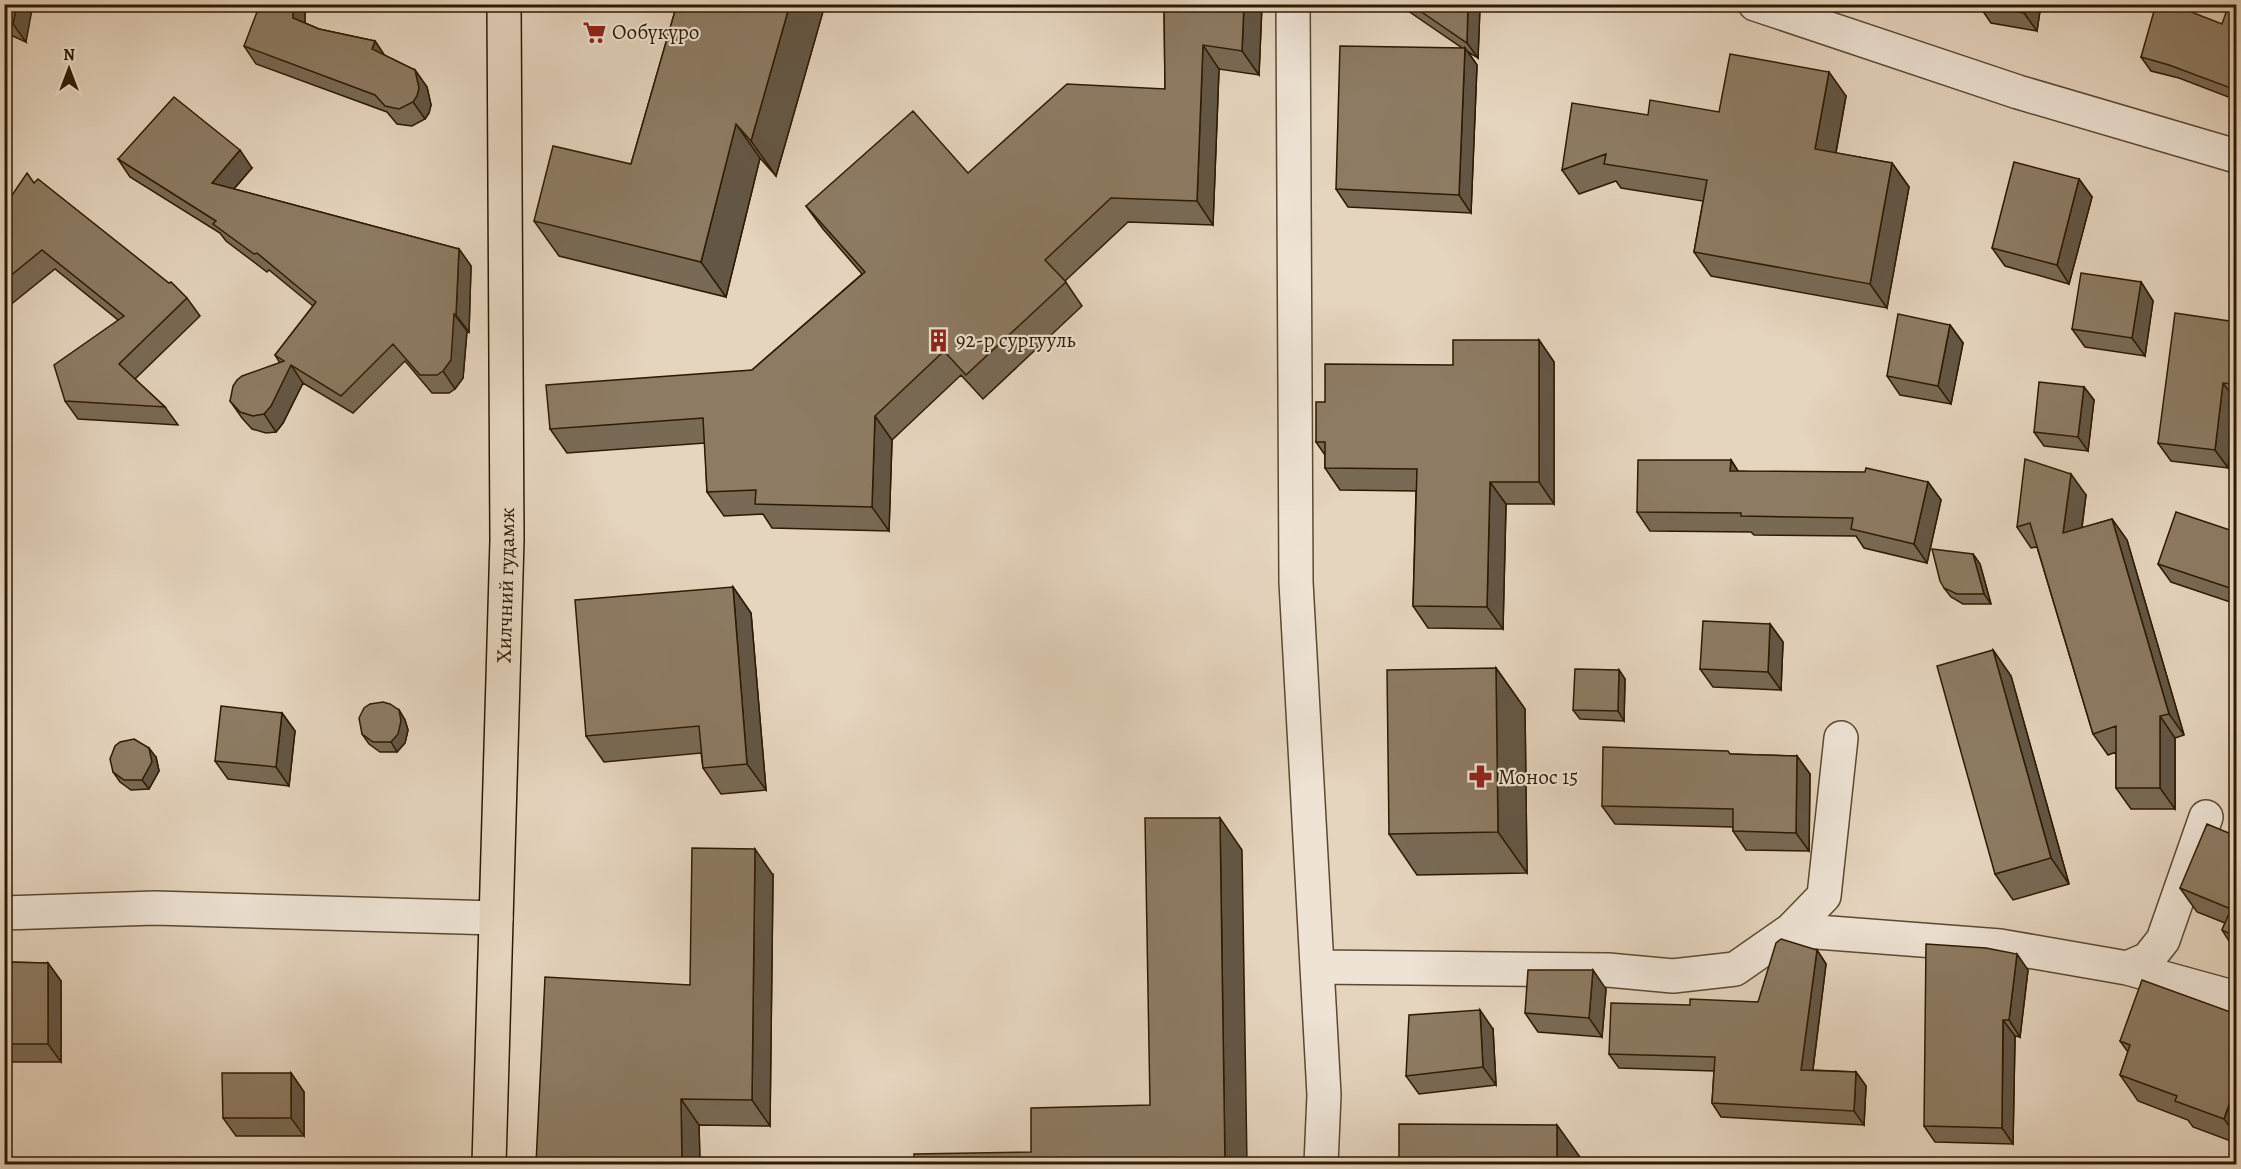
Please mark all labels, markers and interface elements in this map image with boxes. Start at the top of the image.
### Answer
place label: Ообүкүро [612,18,700,46]
supermarket icon: Ообүкүро [581,19,607,45]
north arrow [39,39,99,99]
text: N [63,44,75,66]
place label: 92-р сургууль [956,326,1076,354]
building icon: 92-р сургууль [925,327,951,353]
street label: Хилчний гудамж [489,507,521,664]
place label: Монос 15 [1498,763,1578,791]
pharmacy icon: Монос 15 [1467,764,1493,790]

